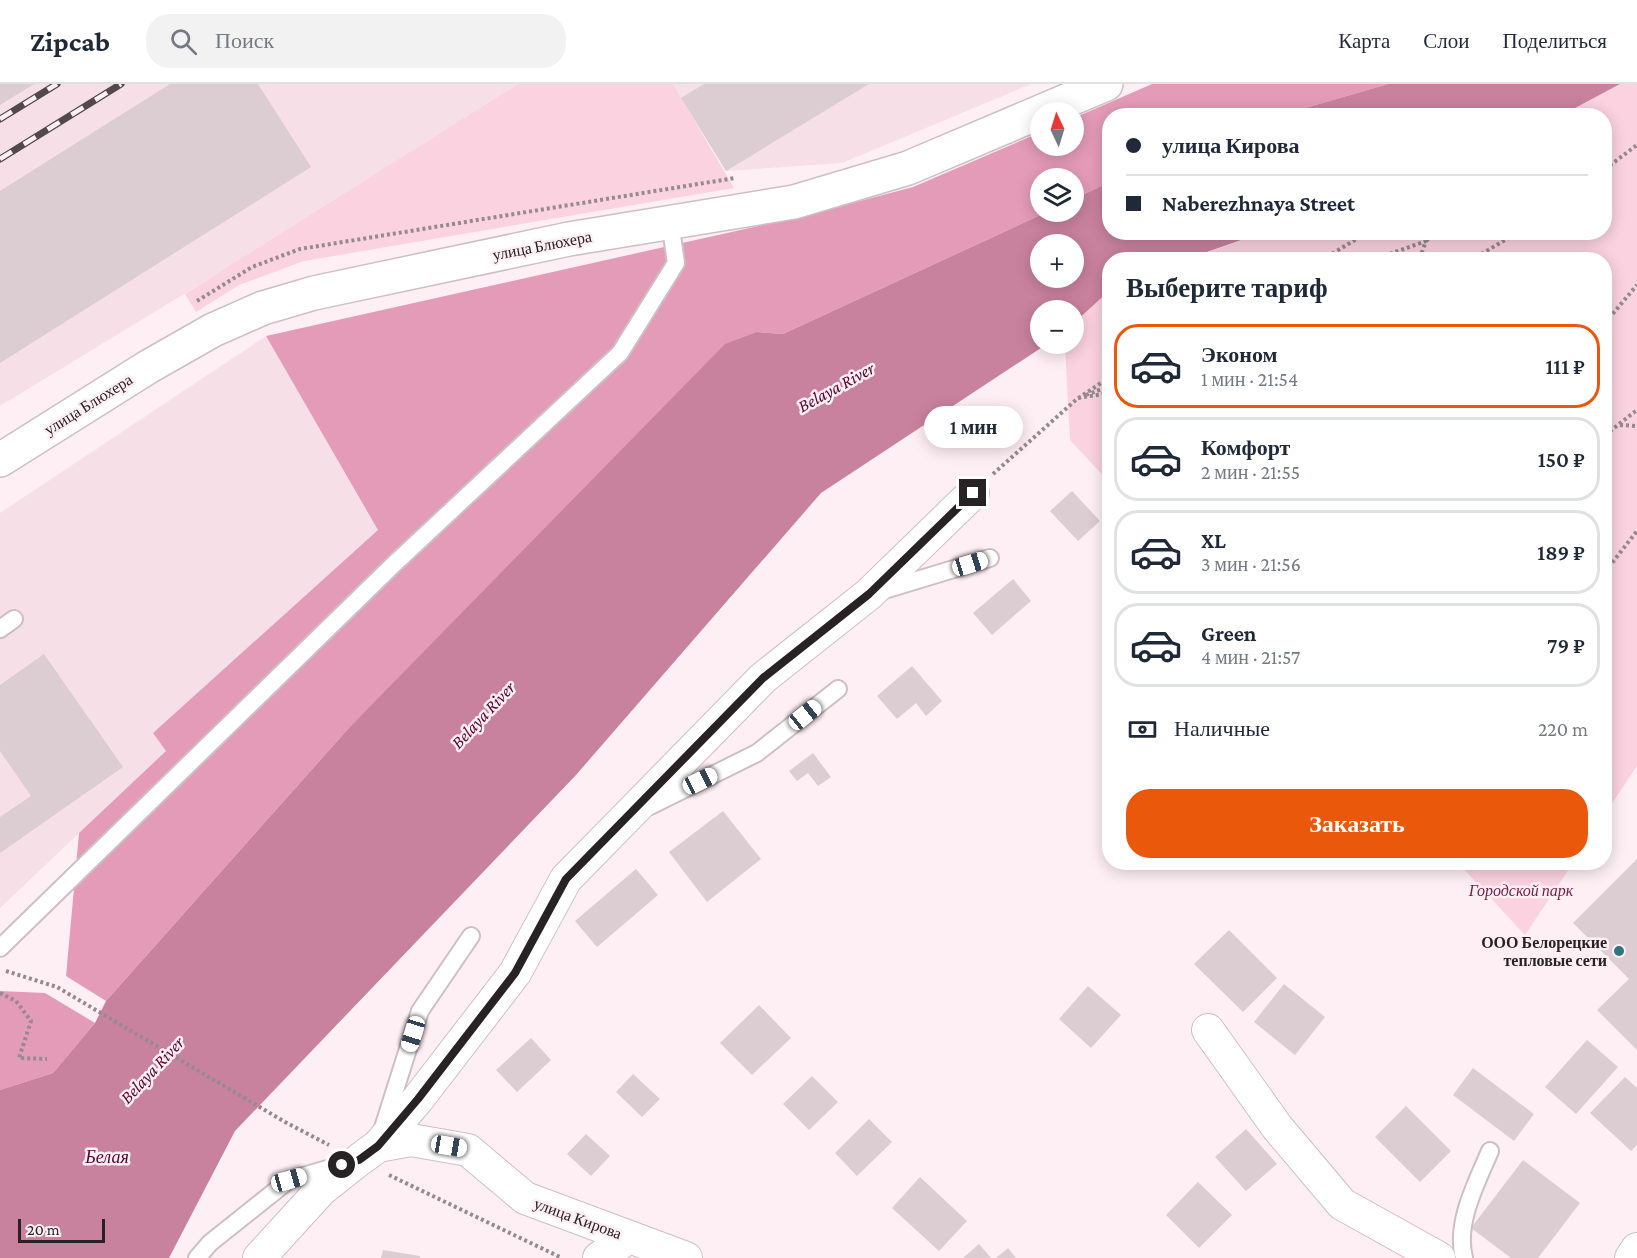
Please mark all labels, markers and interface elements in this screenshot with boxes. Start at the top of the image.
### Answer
search box [146,14,566,68]
icon: search [167,25,200,58]
text: Zipcab [30,26,110,57]
text: Поиск [215,28,274,53]
text: Карта [1338,29,1390,53]
text: Слои [1423,29,1469,53]
text: Поделиться [1502,29,1607,53]
north arrow [1030,102,1084,156]
map controls [1030,102,1084,354]
text: улица Кирова [1162,133,1300,158]
button: layers [1030,168,1084,222]
text: Naberezhnaya Street [1162,191,1355,216]
street label: улица Блюхера [491,228,593,264]
button: + [1030,234,1084,288]
text: Выберите тариф [1126,273,1328,303]
button: − [1030,300,1084,354]
icon: car [1129,339,1183,393]
text: Эконом [1201,342,1278,367]
text: 111 ₽ [1545,354,1585,379]
water label: Belaya River [794,358,878,416]
text: 1 мин · 21:54 [1201,368,1298,390]
street label: улица Блюхера [41,371,136,439]
callout: 1 мин [924,406,1022,448]
text: 1 мин [950,416,997,438]
icon: car [1129,432,1183,486]
text: Комфорт [1201,435,1290,460]
text: 150 ₽ [1538,447,1585,472]
text: 2 мин · 21:55 [1201,461,1300,483]
route end [959,479,986,506]
icon: car [1129,525,1183,579]
text: XL [1201,528,1226,553]
text: 189 ₽ [1537,540,1585,565]
car [950,550,990,578]
text: 3 мин · 21:56 [1201,553,1301,575]
icon: car [1129,618,1183,672]
text: Green [1201,621,1257,646]
text: 79 ₽ [1547,633,1585,658]
text: 4 мин · 21:57 [1201,646,1300,668]
water label: Belaya River [447,677,519,753]
car [785,697,825,733]
icon: cash [1126,713,1159,746]
text: Наличные [1174,716,1270,741]
text: 220 m [1538,718,1588,740]
car [680,765,720,797]
button: Заказать [1126,789,1588,858]
park label: Городской парк [1468,882,1574,900]
place label: ООО Белорецкие тепловые сети [1481,934,1607,969]
marker: ООО Белорецкие тепловые сети [1612,944,1626,958]
car [399,1014,427,1054]
water label: Belaya River [116,1032,188,1108]
car [430,1134,468,1158]
water label: Белая [84,1147,129,1167]
route start [328,1151,355,1178]
car [269,1166,309,1194]
street label: улица Кирова [531,1195,624,1243]
scale bar [18,1216,105,1244]
text: 20 m [27,1221,60,1238]

